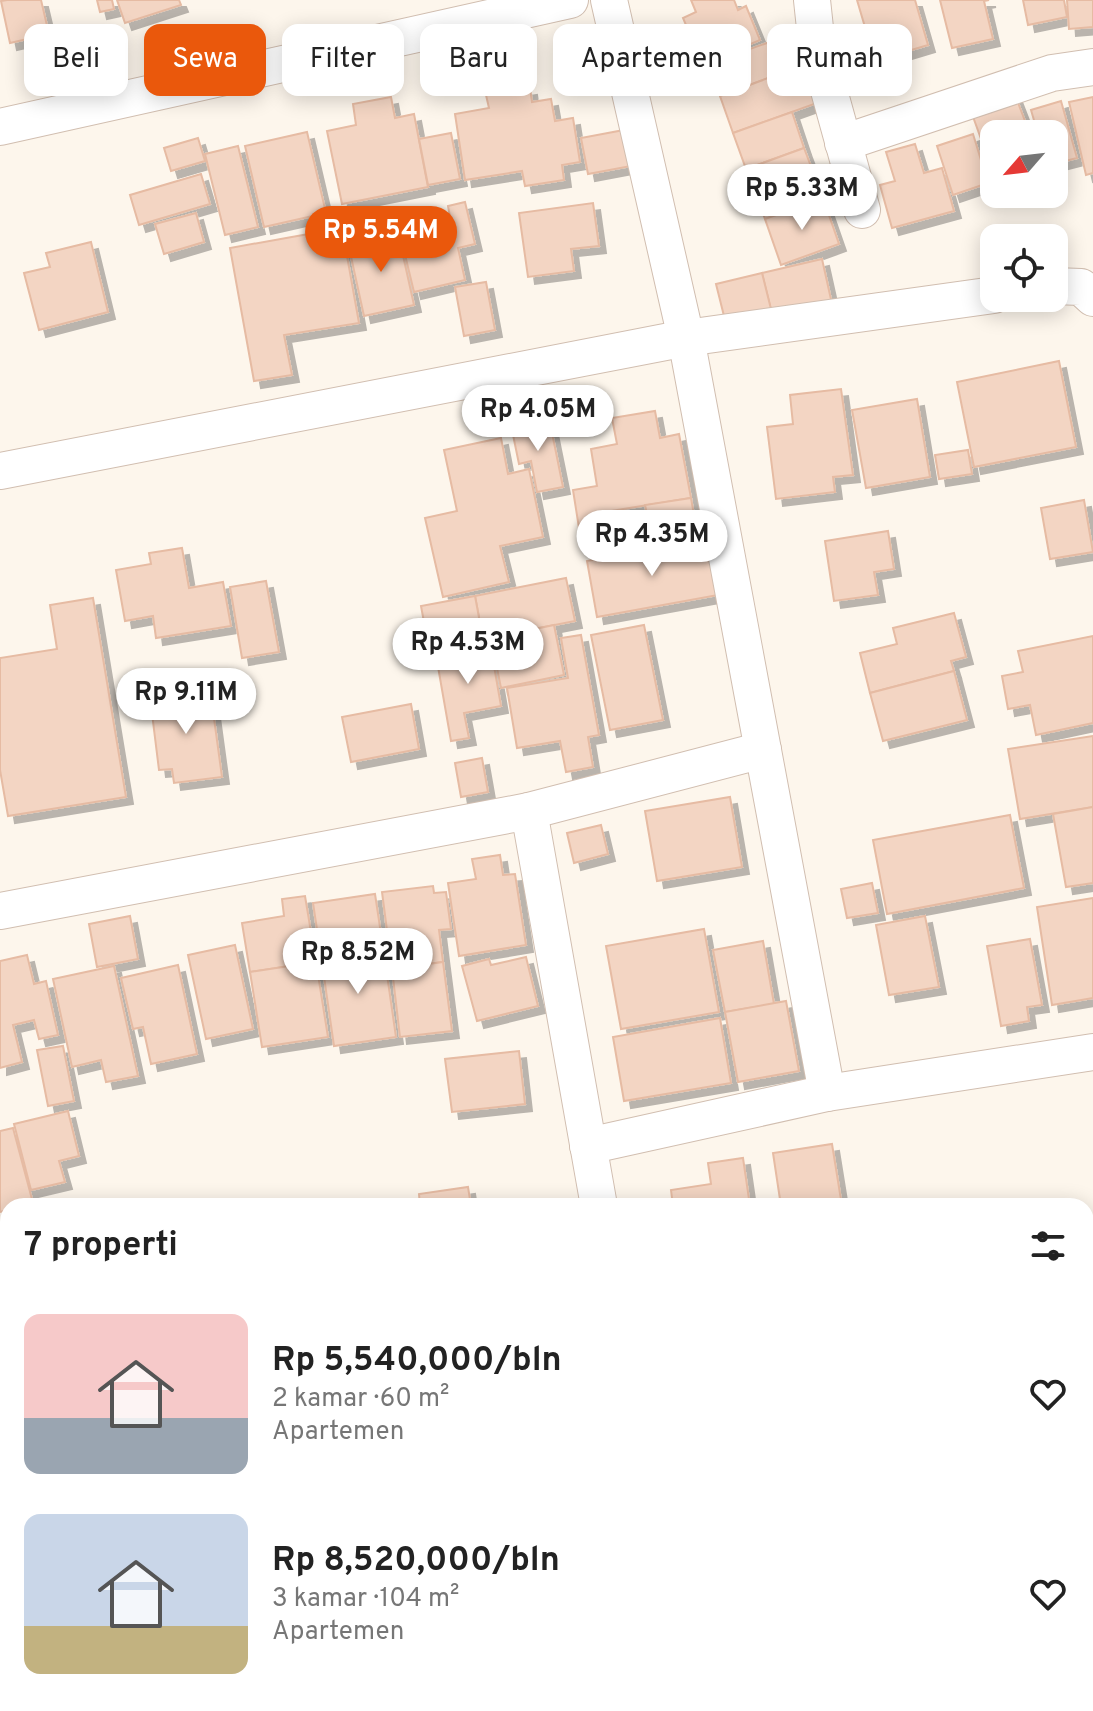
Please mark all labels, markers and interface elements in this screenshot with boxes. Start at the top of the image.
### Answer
chip: Beli [24,24,128,96]
chip: Sewa [144,24,266,96]
chip: Filter [282,24,404,96]
chip: Baru [420,24,537,96]
chip: Apartemen [553,24,751,96]
chip: Rumah [767,24,912,96]
north arrow [980,120,1068,208]
map controls [980,120,1068,312]
pin: Rp 5.33M [719,164,885,232]
text: Rp 5.33M [745,173,859,206]
pin: Rp 5.54M [298,206,464,274]
text: Rp 5.54M [323,215,439,248]
button: locate [980,224,1068,312]
pin: Rp 4.05M [455,385,621,453]
text: Rp 4.05M [480,394,596,427]
pin: Rp 4.35M [569,510,735,578]
text: Rp 4.35M [595,519,709,552]
pin: Rp 4.53M [385,618,551,686]
text: Rp 4.53M [411,627,525,660]
pin: Rp 9.11M [103,668,269,736]
text: Rp 9.11M [134,677,238,710]
pin: Rp 8.52M [275,928,441,996]
text: Rp 8.52M [301,937,415,970]
icon: filters [1026,1224,1070,1268]
text: 7 properti [24,1225,178,1268]
text: Rp 5,540,000/bln [272,1340,562,1383]
icon: home [88,1346,184,1442]
icon: heart [1026,1372,1070,1416]
text: 2 kamar · 60 m² [272,1383,449,1416]
text: Apartemen [272,1416,404,1449]
text: Rp 8,520,000/bln [272,1540,560,1583]
icon: home [88,1546,184,1642]
icon: heart [1026,1572,1070,1616]
text: 3 kamar · 104 m² [272,1583,460,1616]
text: Apartemen [272,1616,404,1649]

